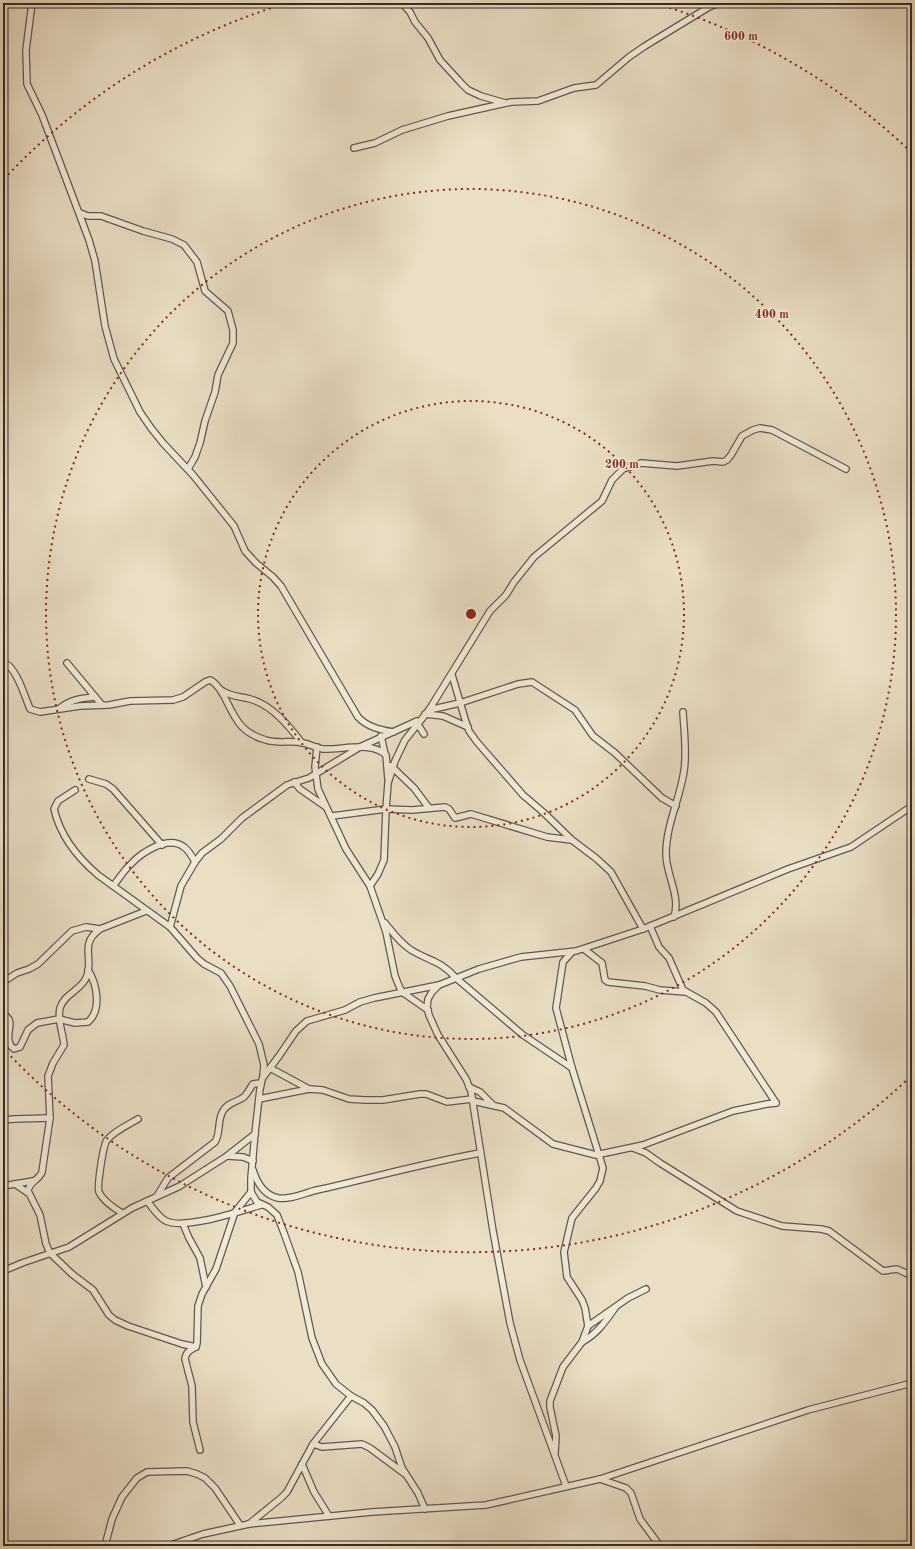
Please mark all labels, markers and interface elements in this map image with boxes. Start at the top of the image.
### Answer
text: 600 m [724,31,758,43]
text: 400 m [755,309,789,321]
text: 200 m [605,459,639,471]
centre of rings [464,607,478,621]

